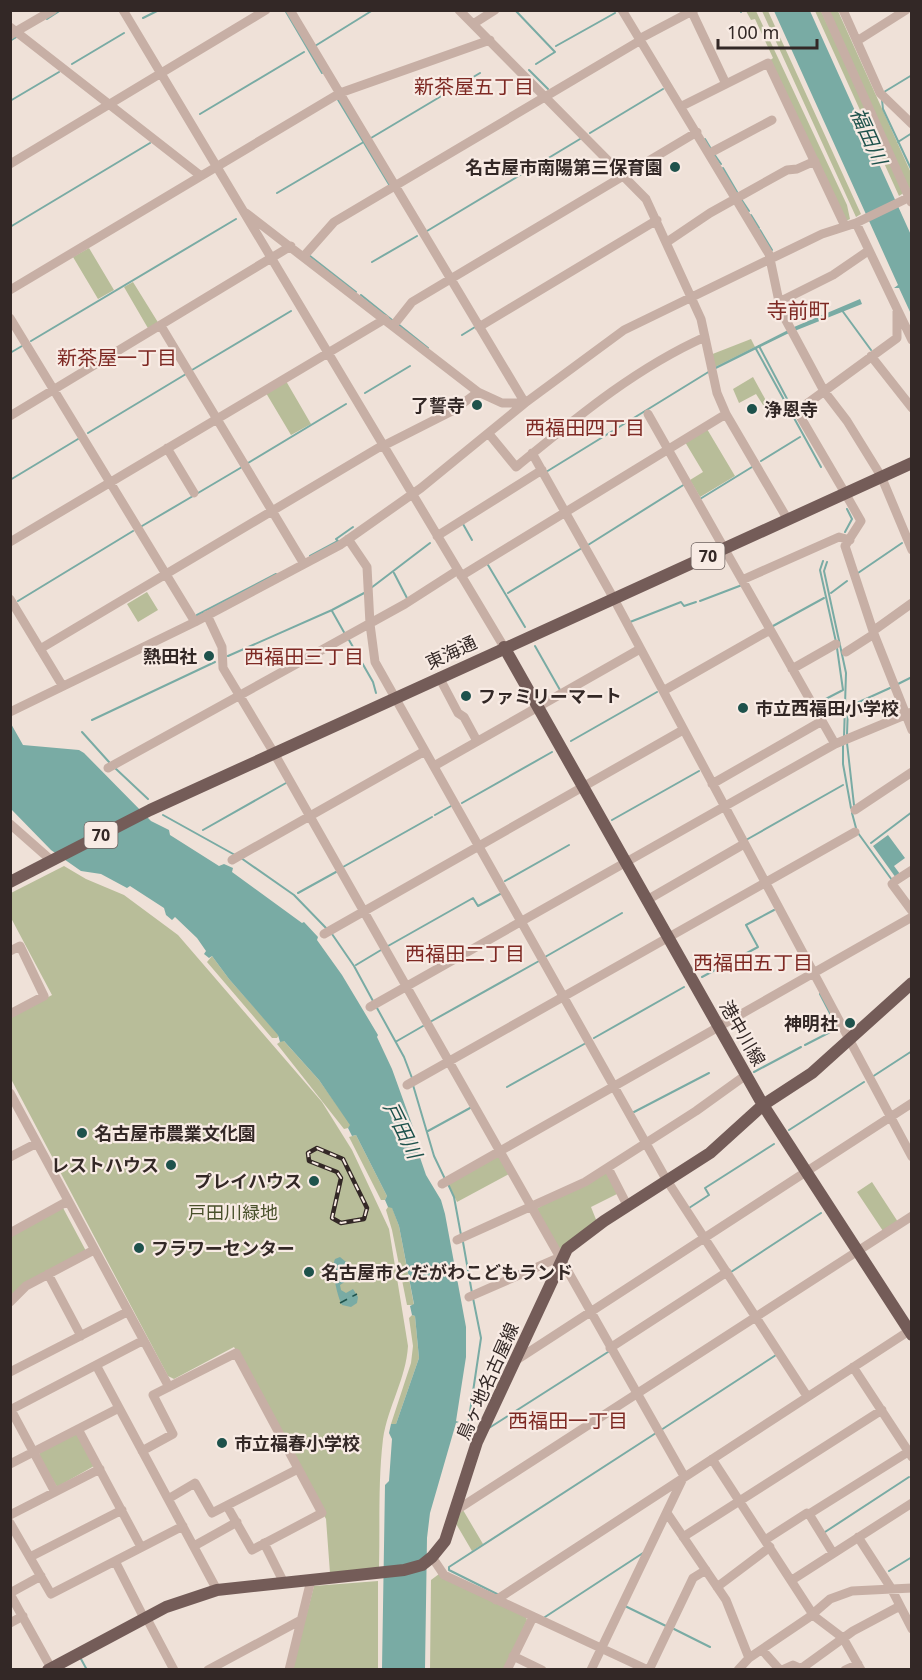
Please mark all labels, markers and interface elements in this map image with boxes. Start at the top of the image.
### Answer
scale bar [718,12,817,50]
text: 100 m [727,20,779,44]
district label: 新茶屋五丁目 [414,73,534,100]
water label: 福田川 [844,103,894,171]
place label: 名古屋市南陽第三保育園 [465,155,663,179]
marker: 名古屋市南陽第三保育園 [668,160,682,174]
district label: 寺前町 [767,296,830,324]
district label: 新茶屋一丁目 [57,344,177,371]
place label: 了誓寺 [411,393,465,417]
place label: 浄恩寺 [764,397,818,421]
marker: 了誓寺 [470,398,484,412]
marker: 浄恩寺 [745,402,759,416]
district label: 西福田四丁目 [525,414,645,441]
road number: 70 [692,543,724,569]
street label: 東海通 [421,630,481,674]
district label: 西福田三丁目 [244,643,364,670]
place label: 熱田社 [143,644,197,668]
marker: 熱田社 [202,649,216,663]
place label: ファミリーマート [478,684,622,708]
marker: ファミリーマート [459,689,473,703]
place label: 市立西福田小学校 [755,696,899,720]
marker: 市立西福田小学校 [736,701,750,715]
road number: 70 [84,822,118,848]
district label: 西福田二丁目 [405,940,525,967]
district label: 西福田五丁目 [693,949,813,976]
street label: 港中川線 [715,996,771,1070]
place label: 神明社 [784,1011,838,1035]
marker: 神明社 [843,1016,857,1030]
water label: 戸田川 [378,1097,429,1165]
place label: 名古屋市農業文化園 [94,1121,256,1145]
marker: 名古屋市農業文化園 [75,1126,89,1140]
place label: レストハウス [51,1153,159,1177]
marker: レストハウス [164,1158,178,1172]
place label: プレイハウス [194,1169,302,1193]
marker: プレイハウス [307,1174,321,1188]
park label: 戸田川緑地 [188,1200,278,1224]
place label: フラワーセンター [151,1236,295,1260]
marker: フラワーセンター [132,1241,146,1255]
place label: 名古屋市とだがわこどもランド [321,1260,573,1284]
marker: 名古屋市とだがわこどもランド [302,1265,316,1279]
street label: 鳥ヶ地名古屋線 [450,1319,524,1443]
district label: 西福田一丁目 [508,1407,628,1434]
place label: 市立福春小学校 [234,1431,360,1455]
marker: 市立福春小学校 [215,1436,229,1450]

